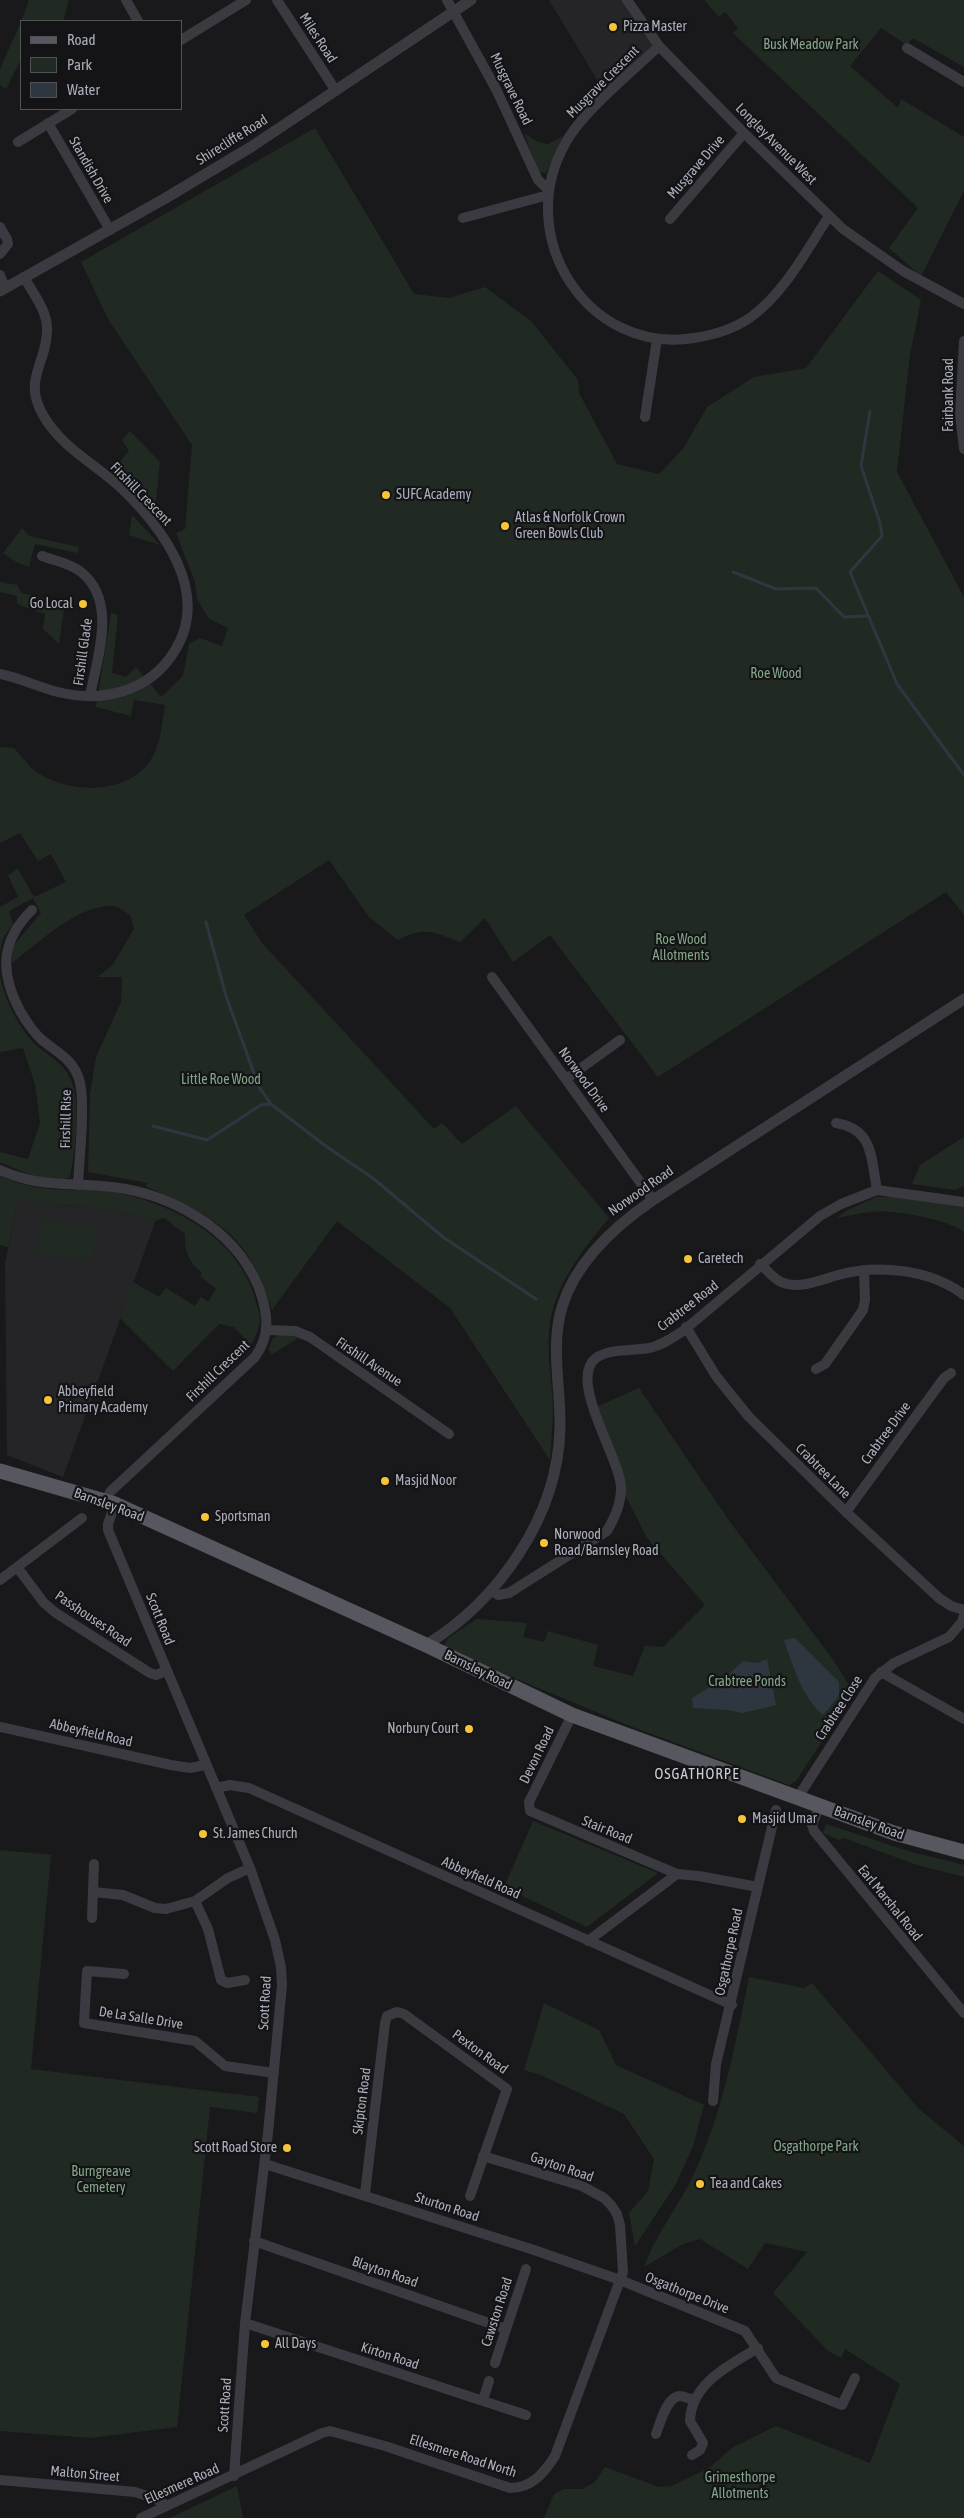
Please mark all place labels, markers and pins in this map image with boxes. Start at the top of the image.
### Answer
place label: Pizza Master [623,19,687,35]
marker: Pizza Master [607,21,619,33]
place label: SUFC Academy [396,487,471,503]
marker: SUFC Academy [380,489,392,501]
place label: Atlas & Norfolk Crown Green Bowls Club [515,510,625,542]
marker: Atlas & Norfolk Crown Green Bowls Club [499,520,511,532]
place label: Go Local [30,596,73,612]
marker: Go Local [77,598,89,610]
place label: Caretech [698,1251,743,1267]
marker: Caretech [682,1253,694,1265]
place label: Abbeyfield Primary Academy [58,1384,148,1416]
marker: Abbeyfield Primary Academy [42,1394,54,1406]
place label: Masjid Noor [395,1473,456,1489]
marker: Masjid Noor [379,1475,391,1487]
place label: Sportsman [215,1509,270,1525]
marker: Sportsman [199,1511,211,1523]
place label: Norwood Road/Barnsley Road [554,1527,659,1560]
marker: Norwood Road/Barnsley Road [538,1537,550,1549]
place label: Norbury Court [387,1721,459,1737]
marker: Norbury Court [463,1723,475,1735]
place label: Masjid Umar [752,1811,817,1827]
marker: Masjid Umar [736,1813,748,1825]
place label: St. James Church [213,1826,298,1842]
marker: St. James Church [197,1828,209,1840]
place label: Scott Road Store [194,2140,277,2156]
marker: Scott Road Store [281,2142,293,2154]
place label: Tea and Cakes [710,2176,782,2192]
marker: Tea and Cakes [694,2178,706,2190]
place label: All Days [275,2336,316,2352]
marker: All Days [259,2338,271,2350]

